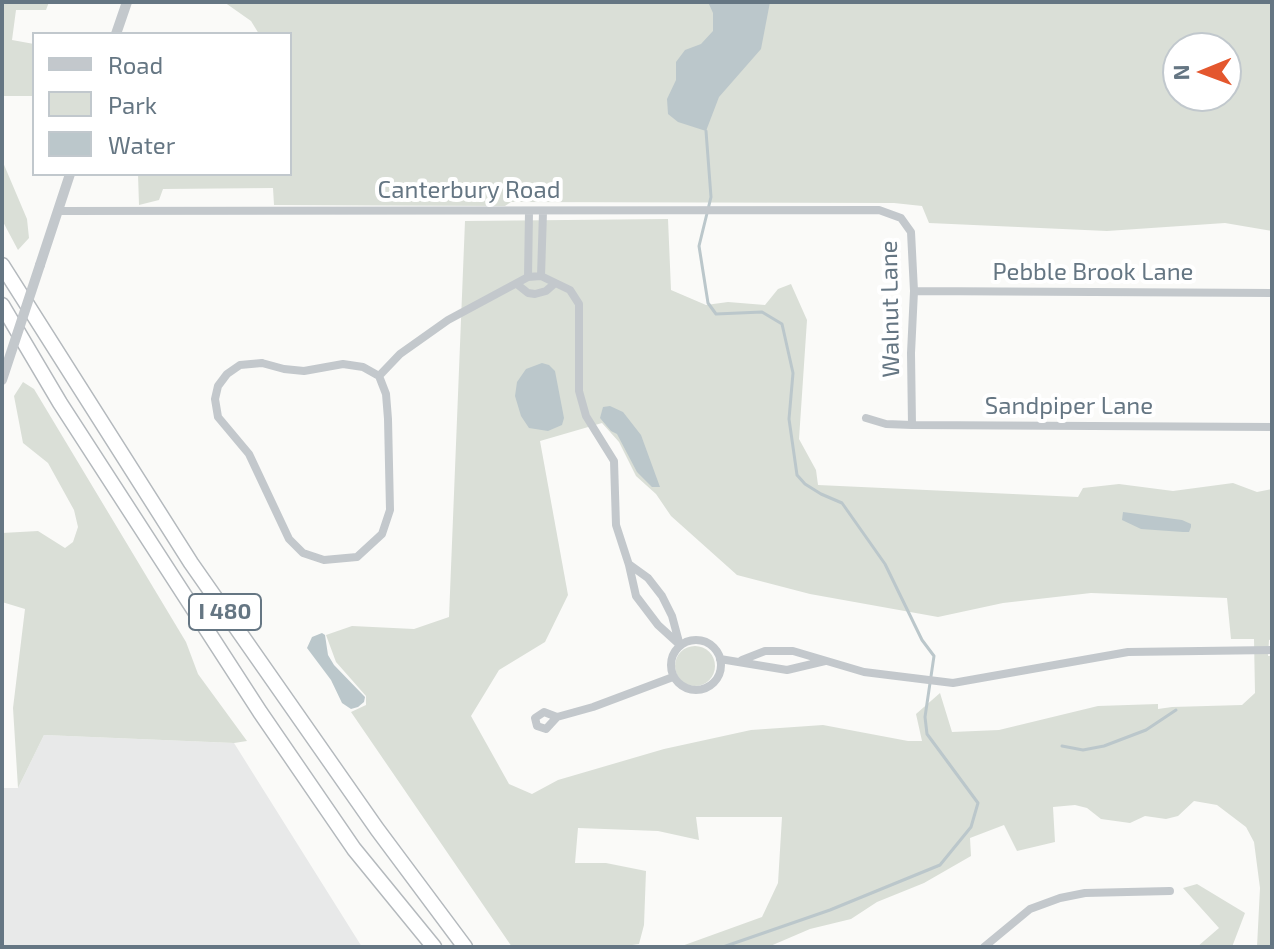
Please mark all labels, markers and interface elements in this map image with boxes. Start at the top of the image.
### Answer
legend [32,32,292,176]
north arrow [1162,32,1242,112]
text: Road [108,50,163,79]
text: N [1167,64,1193,81]
text: Park [108,90,157,119]
text: Water [108,130,175,159]
street label: Canterbury Road [378,176,560,204]
street label: Walnut Lane [874,240,906,378]
street label: Pebble Brook Lane [993,258,1193,286]
street label: Sandpiper Lane [985,392,1153,420]
road number: I 480 [189,594,261,630]

